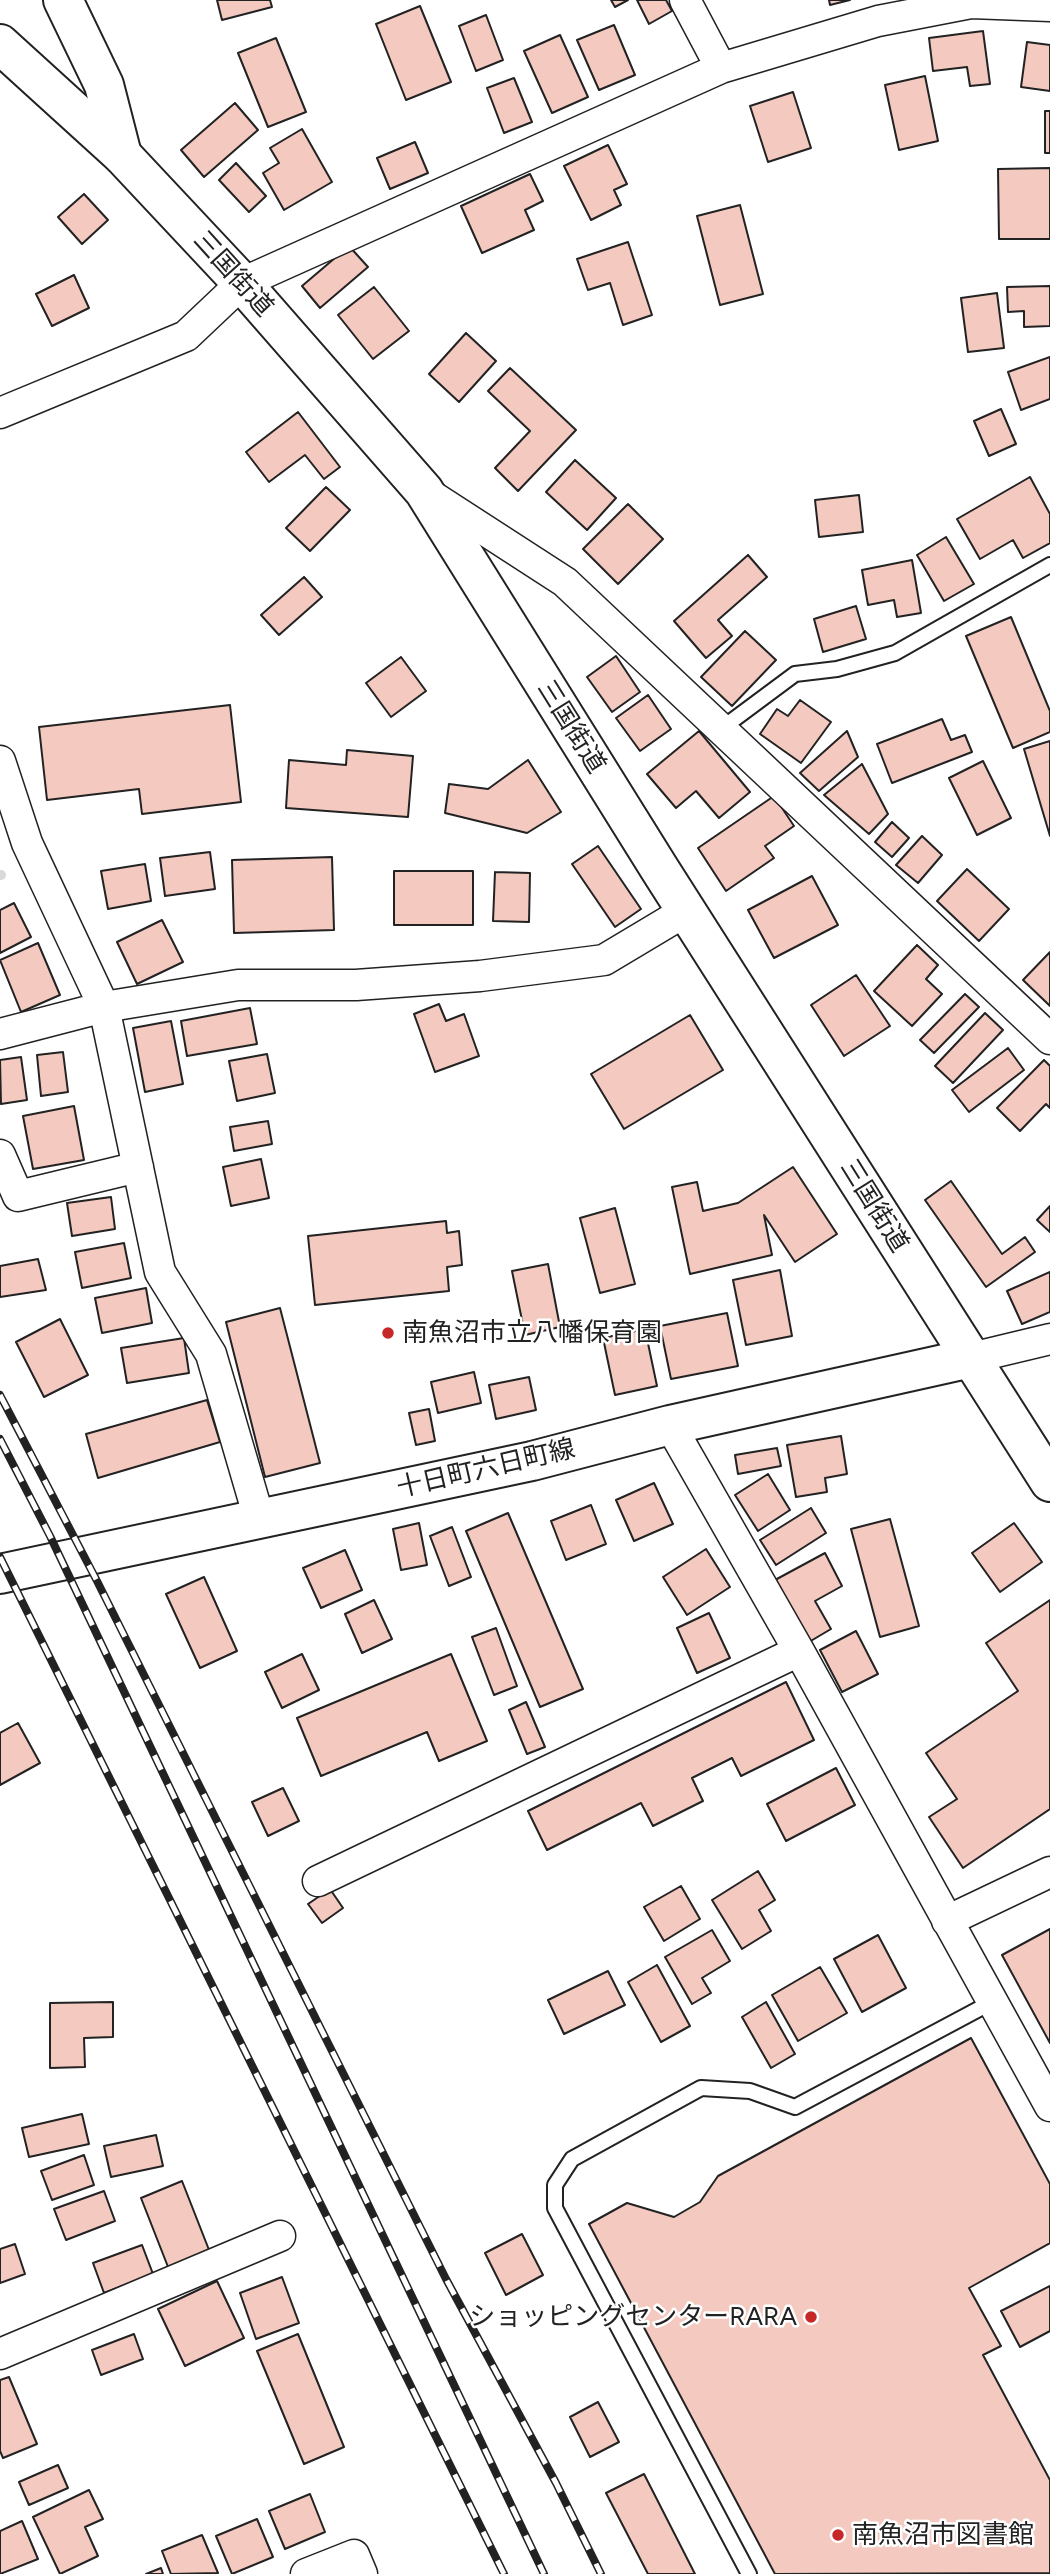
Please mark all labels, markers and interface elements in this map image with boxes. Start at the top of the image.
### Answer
street label: 三国街道 [187,225,279,323]
street label: 三国街道 [530,675,612,779]
street label: 三国街道 [833,1154,915,1258]
place label: 南魚沼市立八幡保育園 [402,1317,662,1349]
marker: 南魚沼市立八幡保育園 [380,1325,396,1341]
street label: 十日町六日町線 [394,1433,578,1505]
place label: ショッピングセンターRARA [469,2301,797,2333]
marker: ショッピングセンターRARA [803,2309,819,2325]
place label: 南魚沼市図書館 [852,2519,1034,2551]
marker: 南魚沼市図書館 [830,2527,846,2543]

